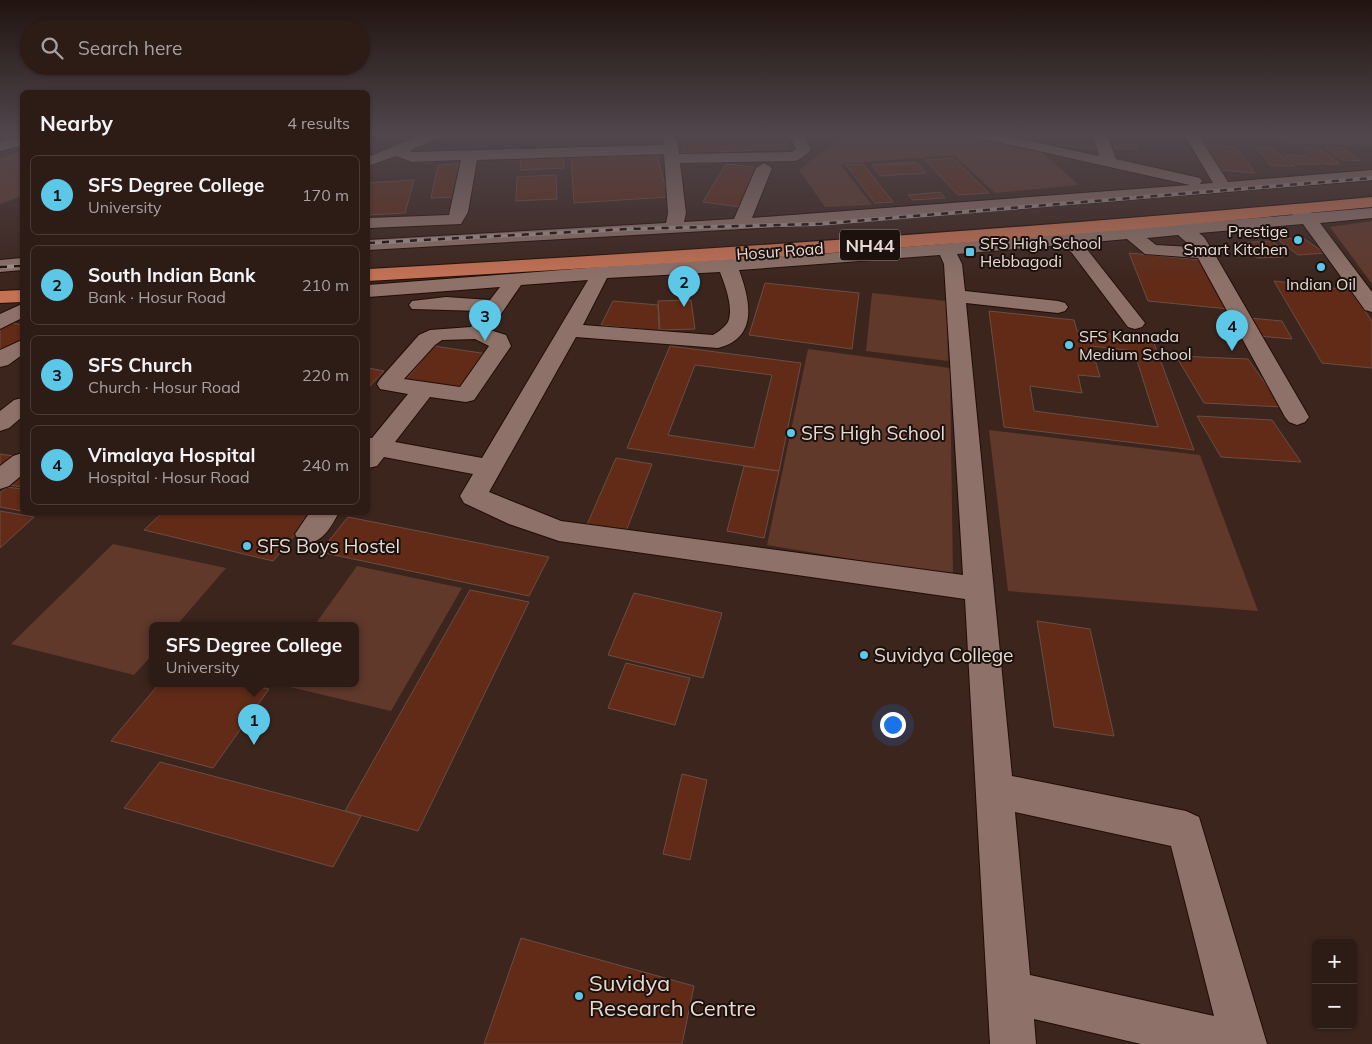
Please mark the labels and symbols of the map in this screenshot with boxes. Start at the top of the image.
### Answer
place label: Prestige Smart Kitchen [1184,221,1288,259]
road number: NH44 [840,230,900,260]
place label: SFS High School Hebbagodi [980,233,1101,271]
marker: Prestige Smart Kitchen [1292,234,1304,246]
street label: Hosur Road [736,238,824,264]
marker: SFS High School Hebbagodi [964,246,976,258]
marker: Indian Oil [1315,261,1327,273]
pin: 2 [668,266,700,307]
place label: Indian Oil [1286,274,1356,294]
pin: 3 [469,300,501,341]
pin: 4 [1216,310,1248,351]
place label: SFS Kannada Medium School [1079,326,1192,364]
marker: SFS Kannada Medium School [1063,339,1075,351]
place label: SFS High School [801,421,945,445]
marker: SFS High School [785,427,797,439]
place label: SFS Boys Hostel [257,534,400,558]
marker: SFS Boys Hostel [241,540,253,552]
place label: Suvidya College [874,643,1013,667]
marker: Suvidya College [858,649,870,661]
pin: 1 [238,704,270,745]
your location [880,712,906,738]
place label: Suvidya Research Centre [589,969,756,1022]
marker: Suvidya Research Centre [573,990,585,1002]

